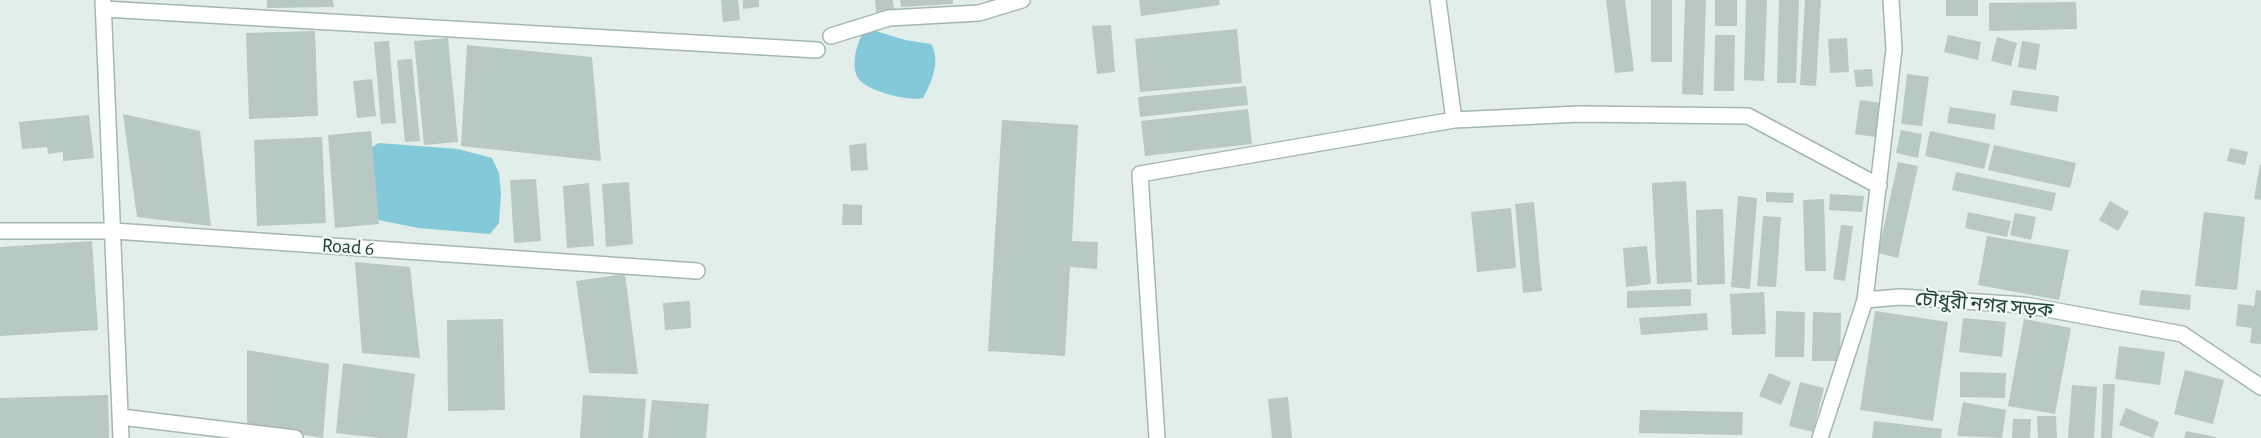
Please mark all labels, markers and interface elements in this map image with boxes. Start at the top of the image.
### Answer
street label: Road 6 [321,233,375,261]
street label: চৌধুরী নগর সড়ক [1914,287,2054,323]

